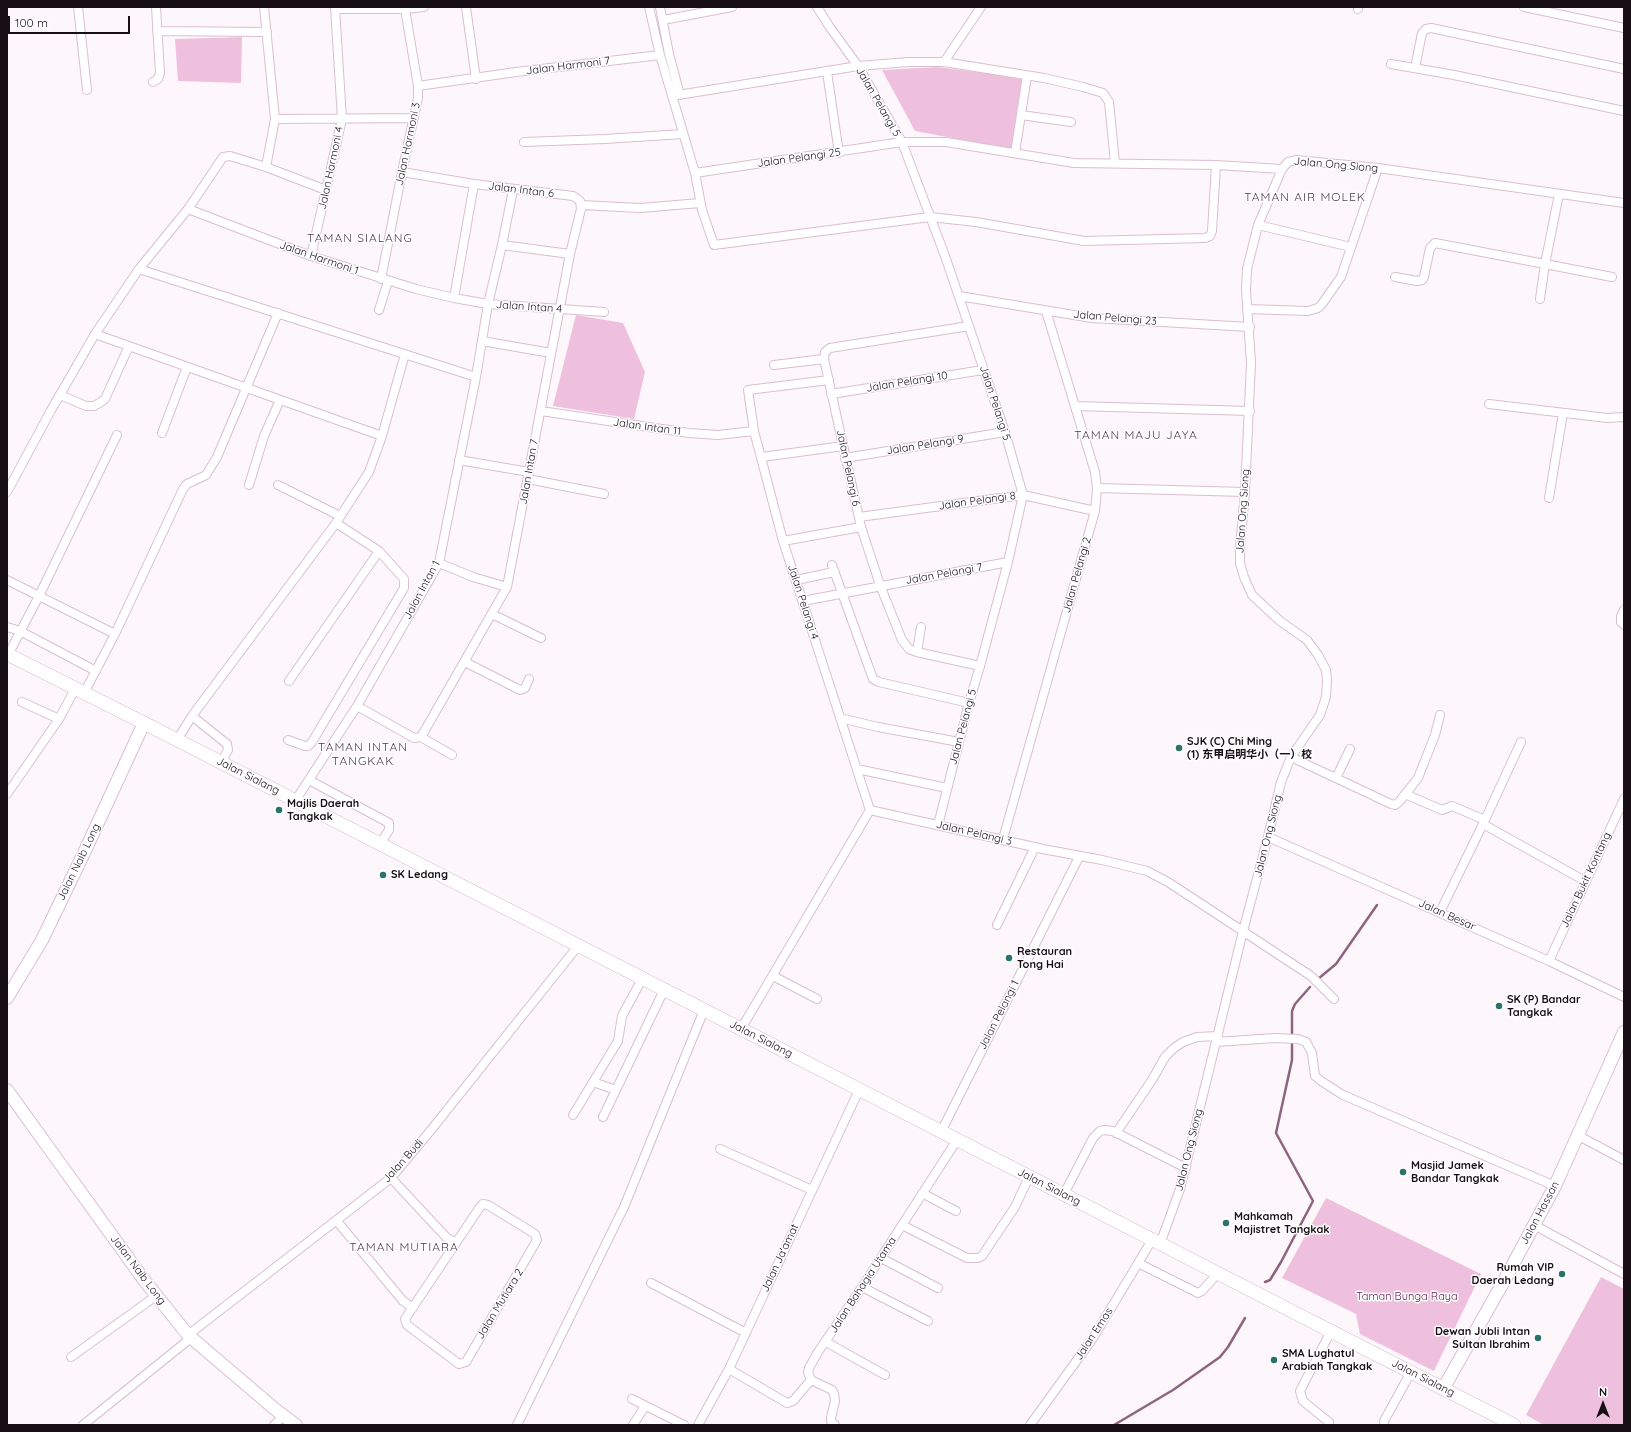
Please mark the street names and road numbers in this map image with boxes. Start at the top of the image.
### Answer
street label: Jalan Harmoni 7 [525,54,611,78]
street label: Jalan Pelangi 5 [853,65,903,139]
street label: Jalan Harmoni 3 [393,101,423,187]
street label: Jalan Harmoni 4 [316,125,346,211]
street label: Jalan Pelangi 25 [756,146,842,170]
street label: Jalan Ong Siong [1293,155,1379,175]
street label: Jalan Intan 6 [487,179,555,201]
street label: Jalan Harmoni 1 [278,238,360,278]
street label: Jalan Intan 4 [496,298,562,316]
street label: Jalan Pelangi 23 [1073,308,1157,328]
street label: Jalan Pelangi 5 [977,364,1013,442]
street label: Jalan Pelangi 10 [865,369,949,395]
street label: Jalan Intan 11 [612,416,682,438]
street label: Jalan Pelangi 6 [833,429,863,507]
street label: Jalan Pelangi 9 [885,432,965,458]
street label: Jalan Intan 7 [517,438,541,506]
street label: Jalan Ong Siong [1233,468,1253,554]
street label: Jalan Pelangi 8 [938,489,1016,513]
street label: Jalan Pelangi 2 [1060,536,1094,614]
street label: Jalan Intan 1 [401,558,443,622]
street label: Jalan Pelangi 7 [905,561,983,587]
street label: Jalan Pelangi 4 [785,563,821,641]
street label: Jalan Pelangi 5 [947,688,979,766]
street label: Jalan Sialang [214,754,282,798]
street label: Jalan Ong Siong [1251,793,1285,879]
street label: Jalan Pelangi 3 [935,818,1013,848]
street label: Jalan Naib Long [55,821,103,903]
street label: Jalan Bukit Kontang [1558,830,1614,930]
street label: Jalan Besar [1416,897,1478,933]
street label: Jalan Pelangi 1 [976,978,1022,1052]
street label: Jalan Sialang [727,1017,795,1061]
street label: Jalan Ong Siong [1172,1107,1206,1193]
street label: Jalan Budi [380,1137,426,1185]
street label: Jalan Sialang [1015,1165,1083,1209]
street label: Jalan Hassan [1518,1179,1562,1247]
street label: Jalan Ja'amat [758,1222,802,1294]
street label: Jalan Naib Long [107,1233,169,1307]
street label: Jalan Bahagia Utama [827,1234,899,1336]
street label: Jalan Mutiara 2 [474,1267,526,1341]
street label: Jalan Emas [1072,1305,1116,1363]
street label: Jalan Sialang [1389,1356,1457,1400]

